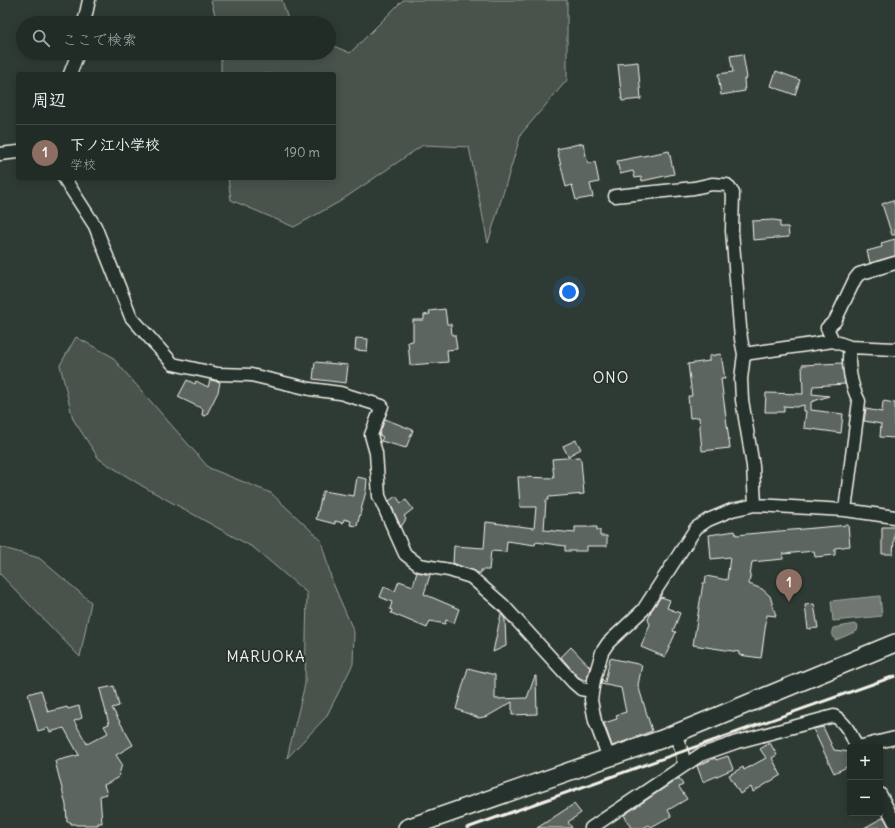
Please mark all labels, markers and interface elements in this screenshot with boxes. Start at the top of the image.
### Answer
search box [16,16,336,60]
icon: search [30,27,52,49]
text: ここで検索 [62,30,137,49]
text: 周辺 [32,89,66,111]
text: 下ノ江小学校 [70,135,160,154]
text: 1 [42,144,48,161]
text: 190 m [284,144,320,161]
text: 学校 [70,156,96,173]
your location [559,282,579,302]
district label: ONO [593,368,629,387]
pin: 1 [776,569,802,602]
district label: MARUOKA [226,647,306,666]
map controls [847,744,883,816]
button: + [847,744,883,780]
button: − [847,780,883,816]

